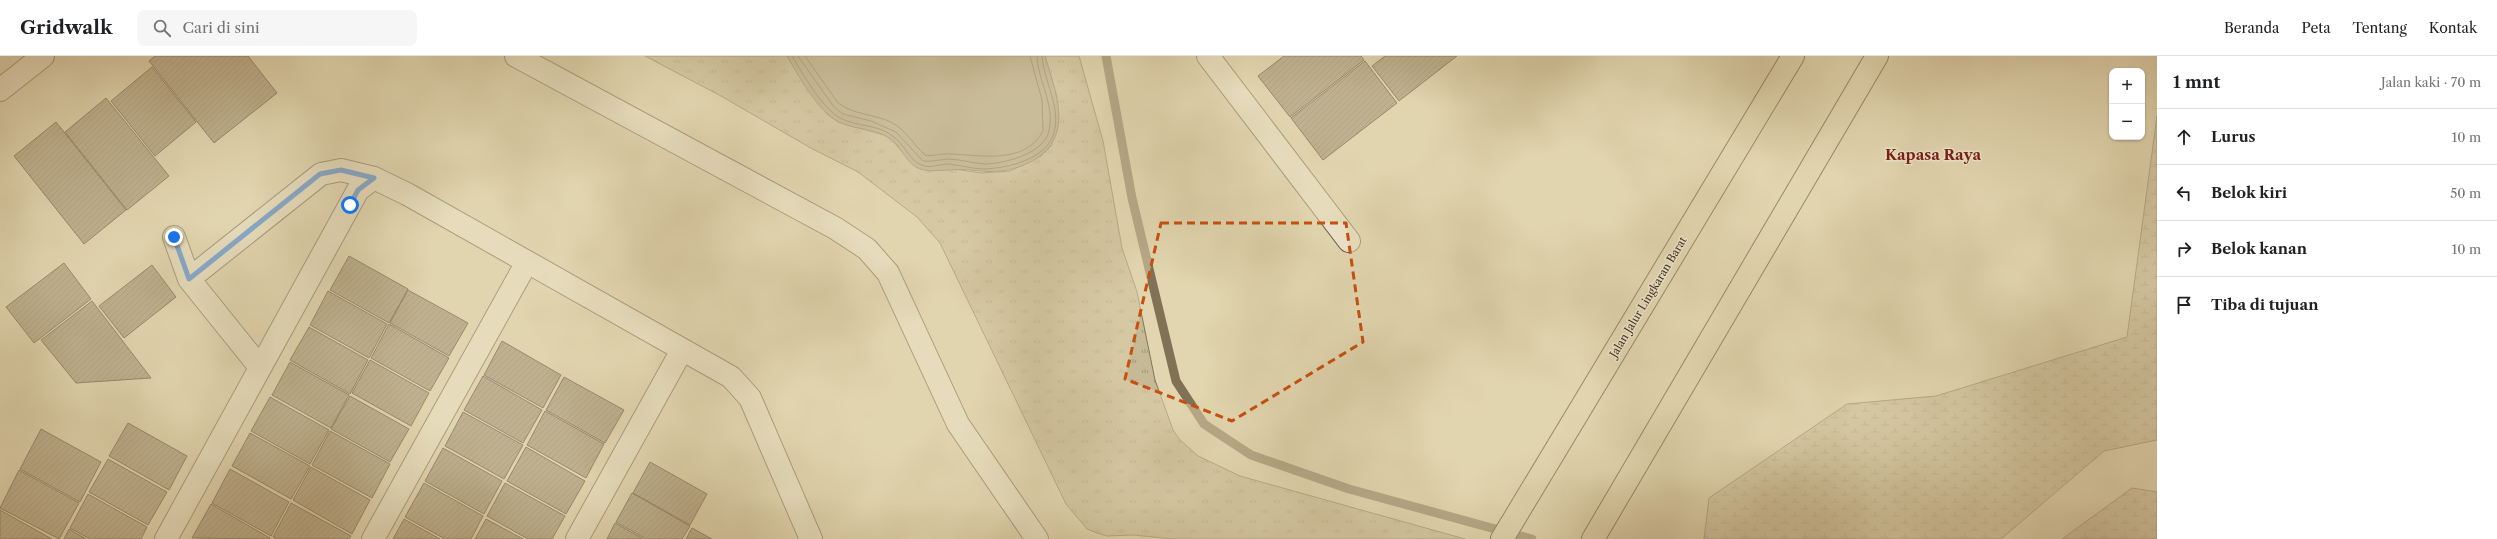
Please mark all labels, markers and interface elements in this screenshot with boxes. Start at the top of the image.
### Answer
search box [137,10,417,46]
text: Gridwalk [20,16,113,39]
icon: search [151,17,173,39]
text: Cari di sini [183,18,260,37]
text: Beranda [2224,19,2280,37]
text: Peta [2302,19,2331,37]
text: Tentang [2353,19,2407,37]
text: Kontak [2429,19,2477,37]
map controls [2109,68,2145,140]
button: + [2109,68,2145,104]
text: 1 mnt [2173,72,2220,92]
text: Jalan kaki · 70 m [2381,74,2481,90]
button: − [2109,104,2145,140]
icon: ahead [2173,126,2195,148]
text: Lurus [2211,127,2256,146]
text: 10 m [2452,129,2481,145]
district label: Kapasa Raya [1885,145,1981,164]
icon: left [2173,182,2195,204]
text: Belok kiri [2211,183,2287,202]
text: 50 m [2450,185,2481,201]
route start [341,196,359,214]
route end [165,228,183,246]
street label: Jalan Jalur Lingkaran Barat [1605,234,1690,362]
icon: right [2173,238,2195,260]
text: Belok kanan [2211,239,2307,258]
text: 10 m [2452,241,2481,257]
icon: arrive [2173,294,2195,316]
text: Tiba di tujuan [2211,295,2319,314]

